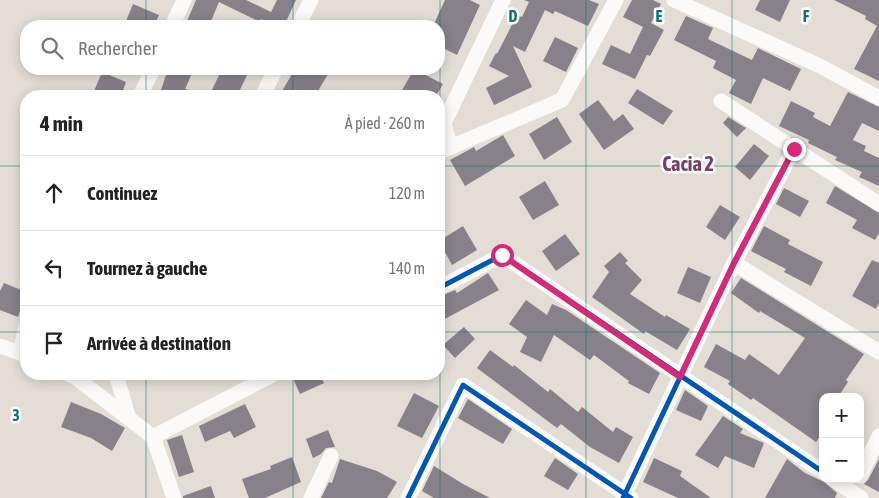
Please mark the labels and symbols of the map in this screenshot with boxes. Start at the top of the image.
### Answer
text: D [509,7,518,25]
text: E [656,7,663,25]
text: F [803,7,810,25]
route end [783,138,806,161]
district label: Cacia 2 [662,152,714,175]
route start [491,244,514,267]
text: 3 [12,406,20,424]

